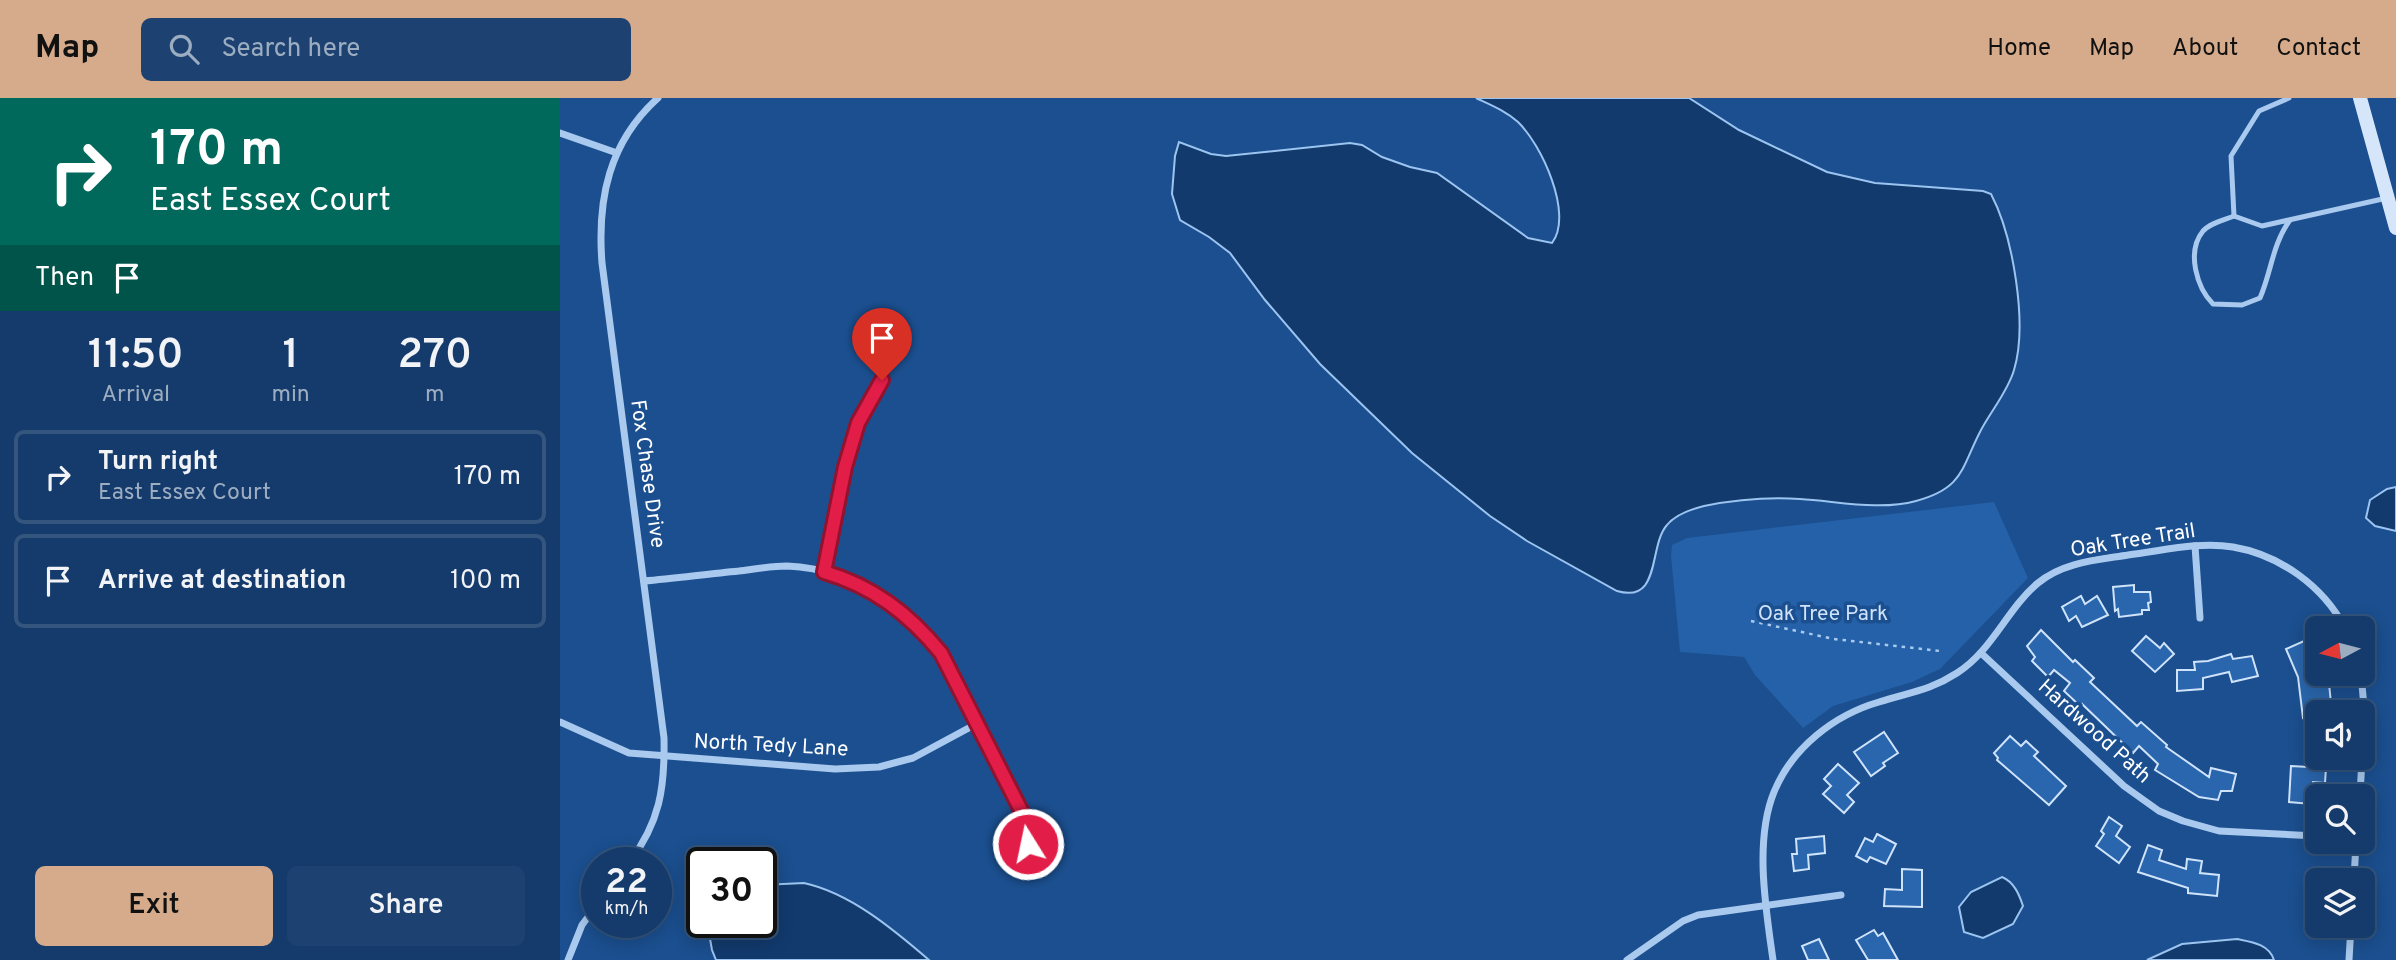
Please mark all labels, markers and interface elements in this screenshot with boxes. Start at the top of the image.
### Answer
search box [141,18,631,81]
text: Map [35,28,99,70]
icon: search [165,30,203,68]
text: Search here [221,33,360,66]
text: Home [1987,34,2051,64]
text: Map [2089,34,2134,64]
text: About [2172,34,2238,64]
text: Contact [2276,34,2361,64]
text: 170 m [150,121,283,183]
icon: right [35,126,126,217]
text: East Essex Court [150,182,391,222]
icon: arrive [108,259,146,297]
text: Then [35,262,94,295]
pin [852,308,912,380]
icon: arrive [863,319,901,357]
text: 11:50 [88,330,184,383]
text: 1 [282,330,299,383]
text: 270 [398,330,472,383]
text: Arrival [101,381,170,410]
text: min [271,381,310,410]
text: m [425,381,445,410]
street label: Fox Chase Drive [623,398,671,550]
text: Turn right [98,446,218,479]
icon: right [39,458,77,496]
text: 170 m [454,461,521,494]
text: East Essex Court [98,479,271,508]
street label: Oak Tree Trail [2068,518,2198,564]
icon: arrive [39,562,77,600]
text: Arrive at destination [98,565,346,598]
text: 100 m [450,565,521,598]
park label: Oak Tree Park [1758,601,1888,628]
north arrow [2305,616,2375,686]
map controls [2305,616,2375,938]
street label: Hardwood Path [2032,674,2156,790]
button: sound [2305,700,2375,770]
street label: North Tedy Lane [693,728,849,764]
button: search [2305,784,2375,854]
position arrow [991,807,1065,881]
speed limit sign: 30 [686,847,777,938]
text: 22 [605,861,648,905]
button: Exit [35,866,273,946]
button: Share [287,866,525,946]
button: layers [2305,868,2375,938]
text: km/h [605,898,648,921]

